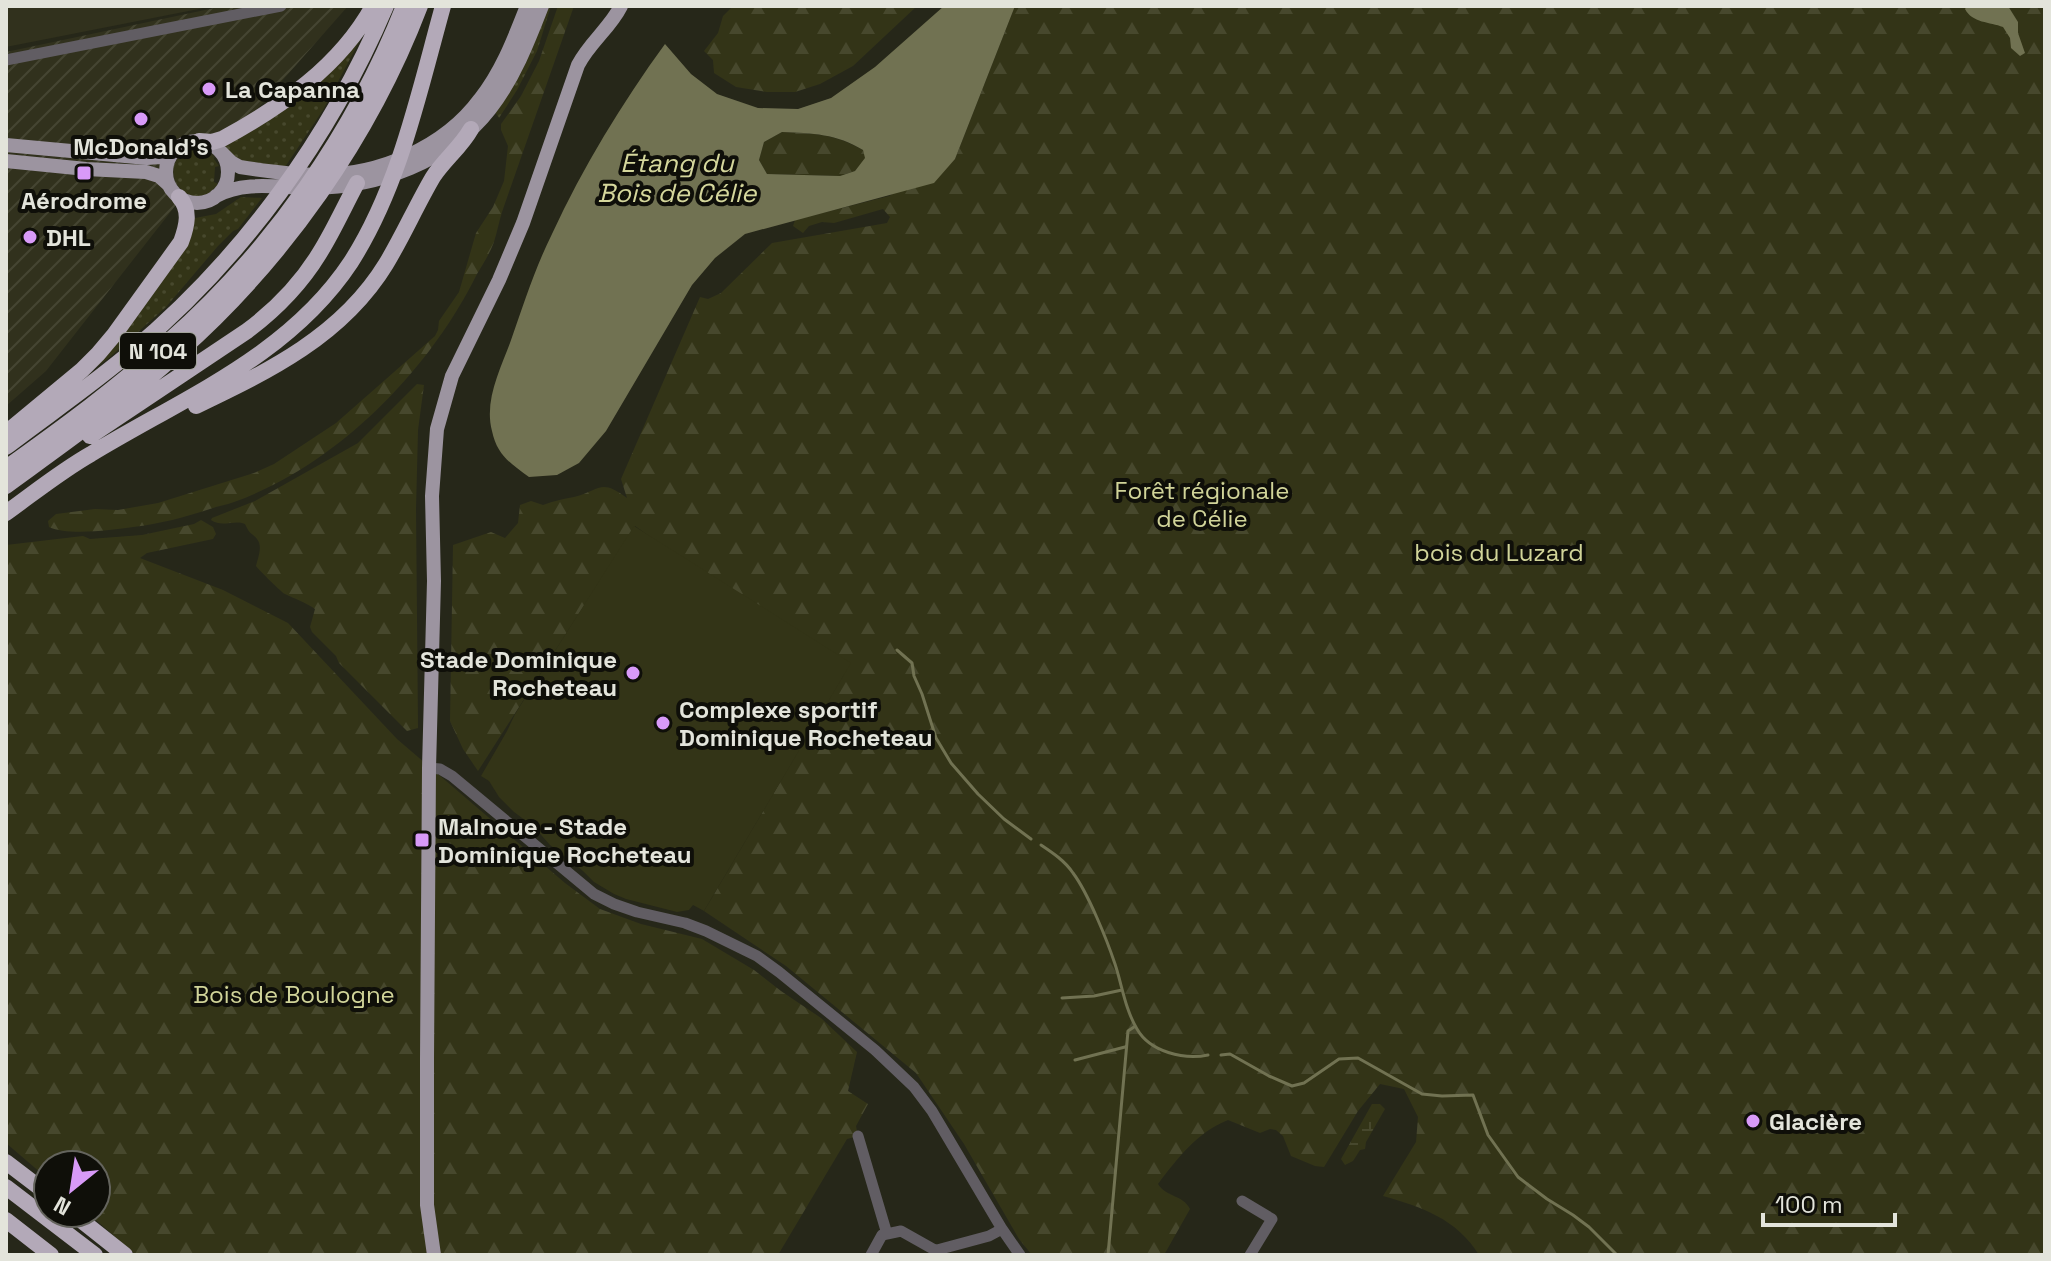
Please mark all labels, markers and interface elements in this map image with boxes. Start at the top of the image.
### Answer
place label: La Capanna [225,74,360,105]
marker: La Capanna [200,80,218,98]
marker: McDonald's [132,110,150,128]
place label: McDonald's [73,131,209,162]
water label: Étang du Bois de Célie [597,146,758,210]
marker: Aérodrome [75,164,93,182]
place label: Aérodrome [21,185,147,216]
place label: DHL [46,222,91,253]
marker: DHL [21,228,39,246]
road number: N 104 [120,333,196,369]
park label: Forêt régionale de Célie [1115,475,1289,534]
park label: bois du Luzard [1414,537,1584,568]
place label: Stade Dominique Rocheteau [420,644,617,703]
marker: Stade Dominique Rocheteau [624,664,642,682]
place label: Complexe sportif Dominique Rocheteau [679,694,933,753]
marker: Complexe sportif Dominique Rocheteau [654,714,672,732]
place label: Malnoue - Stade Dominique Rocheteau [438,811,692,870]
marker: Malnoue - Stade Dominique Rocheteau [413,831,431,849]
park label: Bois de Boulogne [193,979,395,1010]
place label: Glacière [1769,1106,1862,1137]
marker: Glacière [1744,1112,1762,1130]
north arrow [32,1149,112,1229]
scale bar [1763,1177,1895,1227]
text: 100 m [1775,1189,1843,1220]
text: N [49,1191,75,1222]

